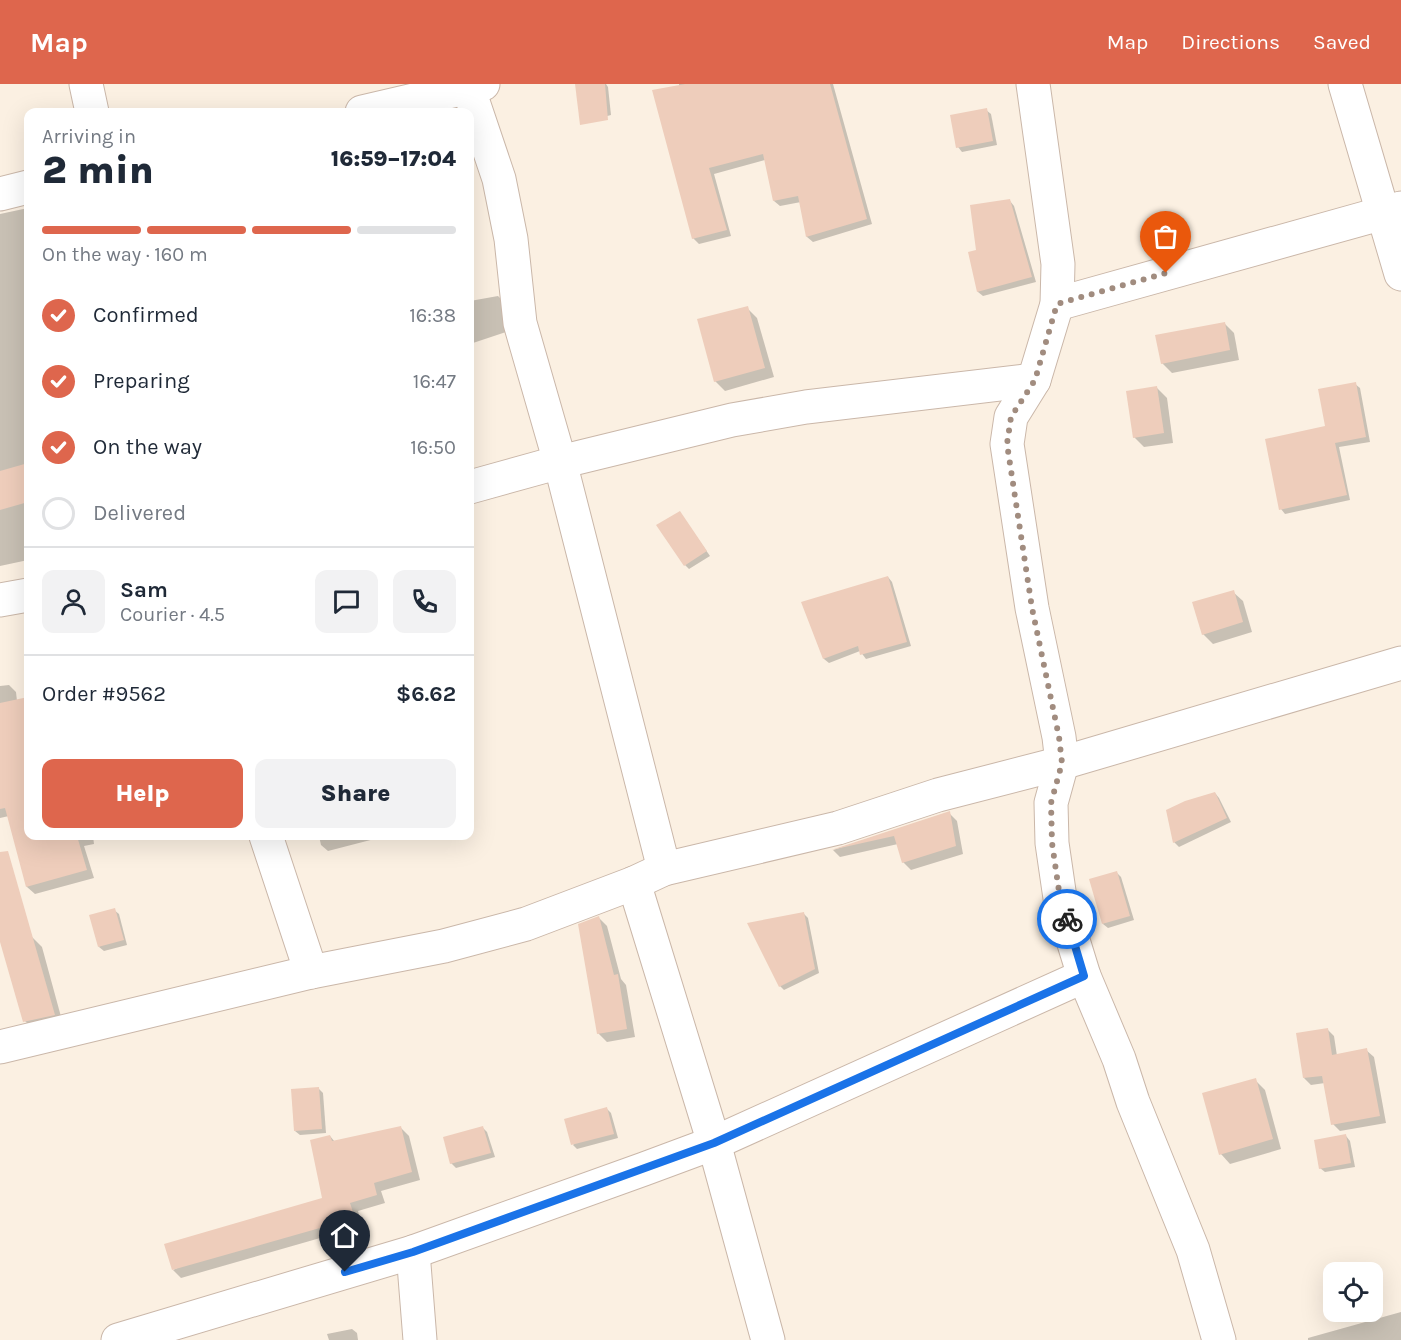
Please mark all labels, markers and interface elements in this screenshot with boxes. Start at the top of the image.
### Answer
text: Map [30,26,88,59]
text: Map [1107,30,1148,54]
text: Directions [1181,30,1280,54]
text: Saved [1313,30,1371,54]
text: Arriving in [42,125,136,148]
text: 16:59–17:04 [331,146,456,172]
text: 2 min [42,147,154,193]
pin [1140,211,1191,273]
icon: bag [1149,220,1182,253]
text: On the way · 160 m [42,243,208,266]
icon: check [42,299,75,332]
text: Confirmed [93,302,199,328]
text: 16:38 [409,304,456,327]
icon: check [42,365,75,398]
text: Preparing [93,368,190,394]
text: 16:47 [413,370,456,393]
icon: check [42,431,75,464]
text: On the way [93,434,202,460]
text: 16:50 [410,436,456,459]
text: Delivered [93,500,186,526]
button: person [42,570,105,633]
button: chat [315,570,378,633]
button: phone [393,570,456,633]
text: Sam [120,577,168,603]
text: Courier · 4.5 [120,603,225,626]
text: Order #9562 [42,681,166,707]
text: $6.62 [396,681,456,707]
button: Help [42,759,243,828]
button: Share [255,759,456,828]
courier [1037,889,1097,949]
icon: bike [1051,903,1084,936]
pin [319,1210,370,1272]
icon: home [328,1219,361,1252]
map controls [1323,1262,1383,1322]
button: locate [1323,1262,1383,1322]

